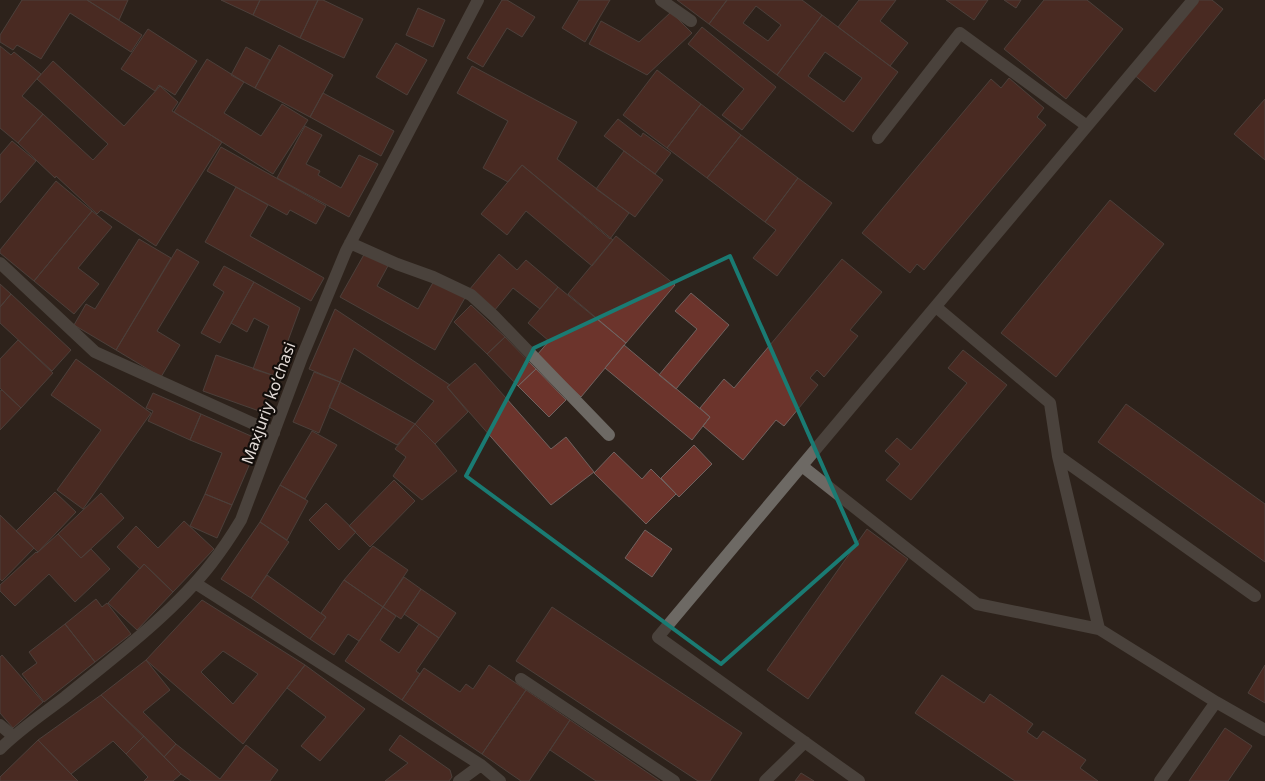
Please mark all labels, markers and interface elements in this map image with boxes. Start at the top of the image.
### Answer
street label: Maxjuriy koʻchasi [236,339,300,467]

